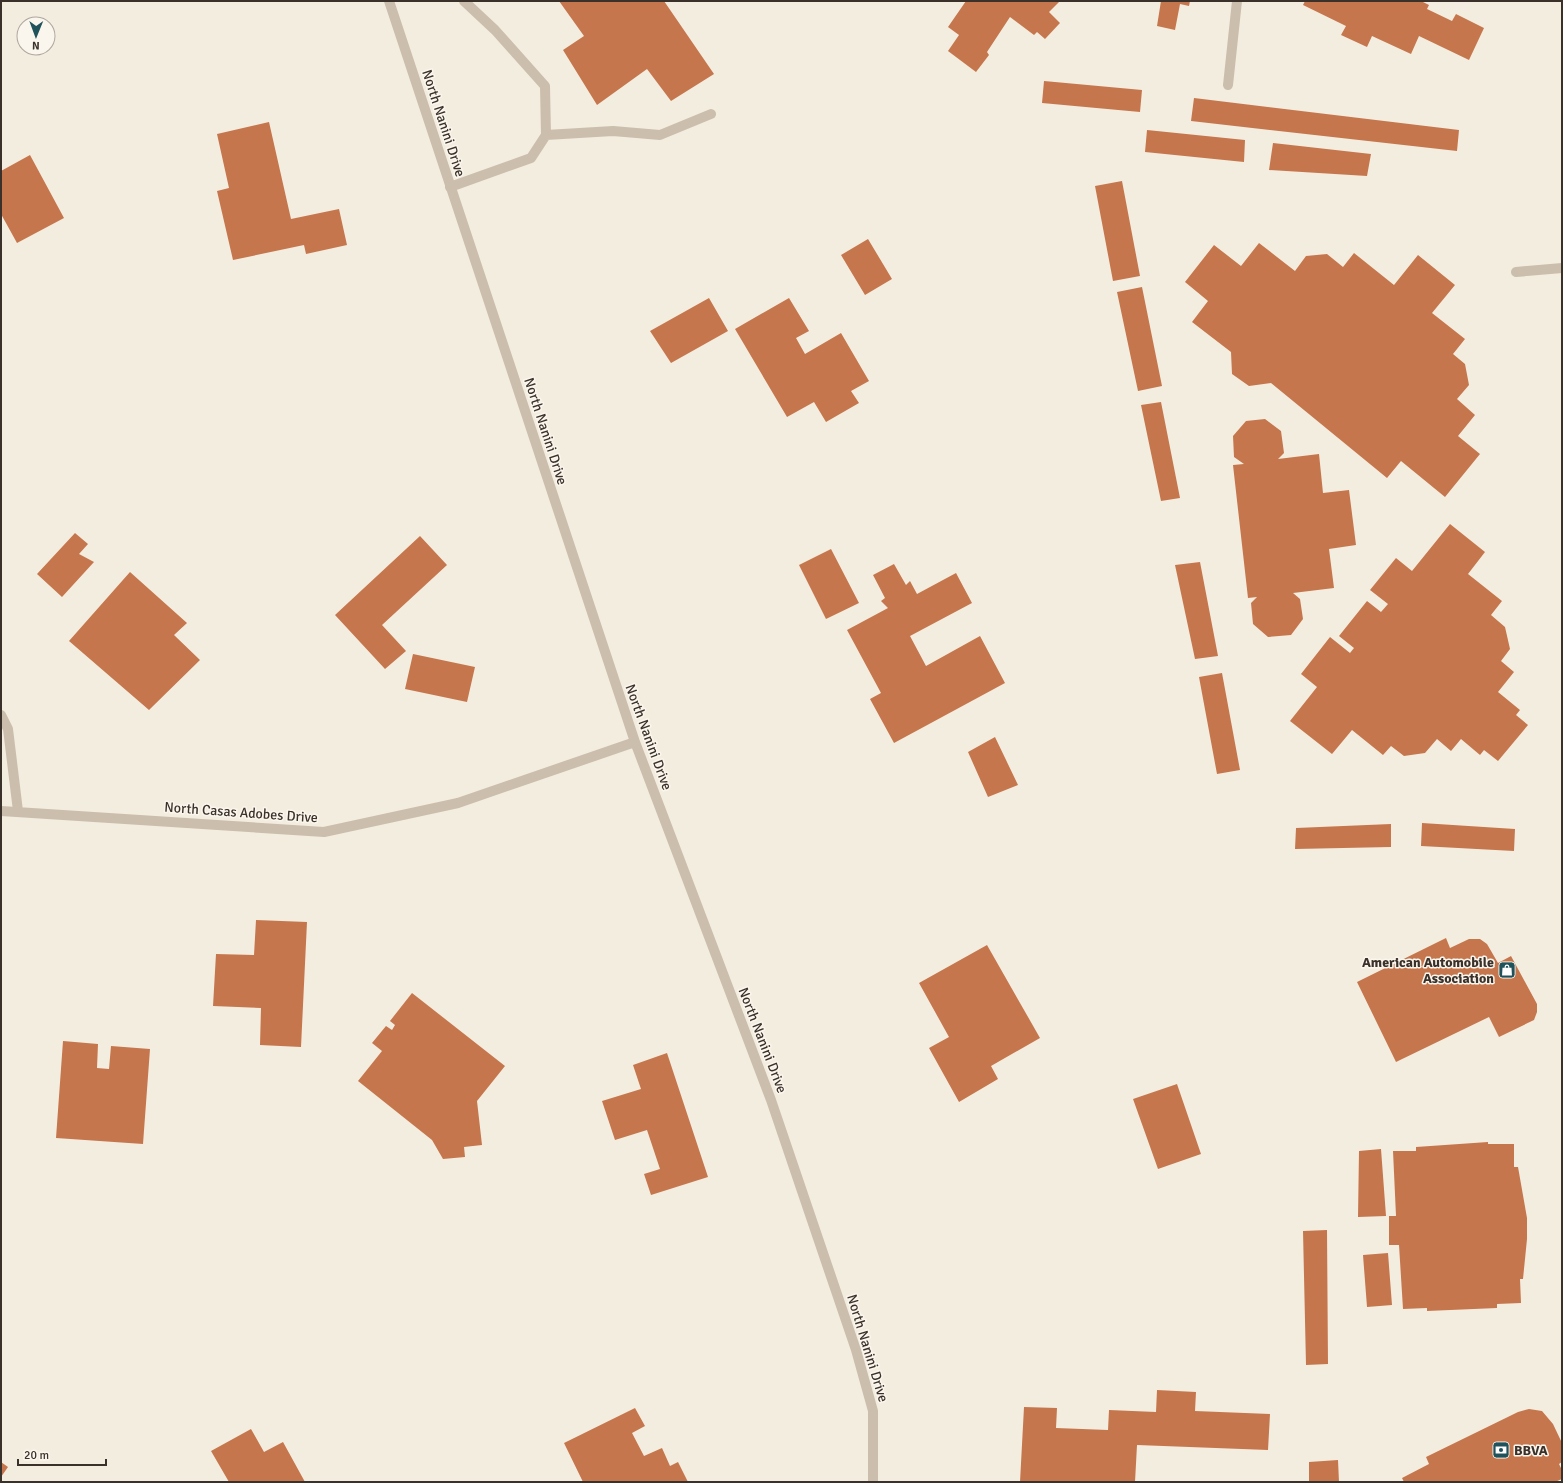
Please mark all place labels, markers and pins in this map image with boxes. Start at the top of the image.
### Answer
place label: American Automobile Association [1362,954,1494,987]
shop icon: American Automobile Association [1497,960,1517,980]
bank icon: BBVA [1491,1440,1511,1460]
place label: BBVA [1514,1442,1548,1459]

